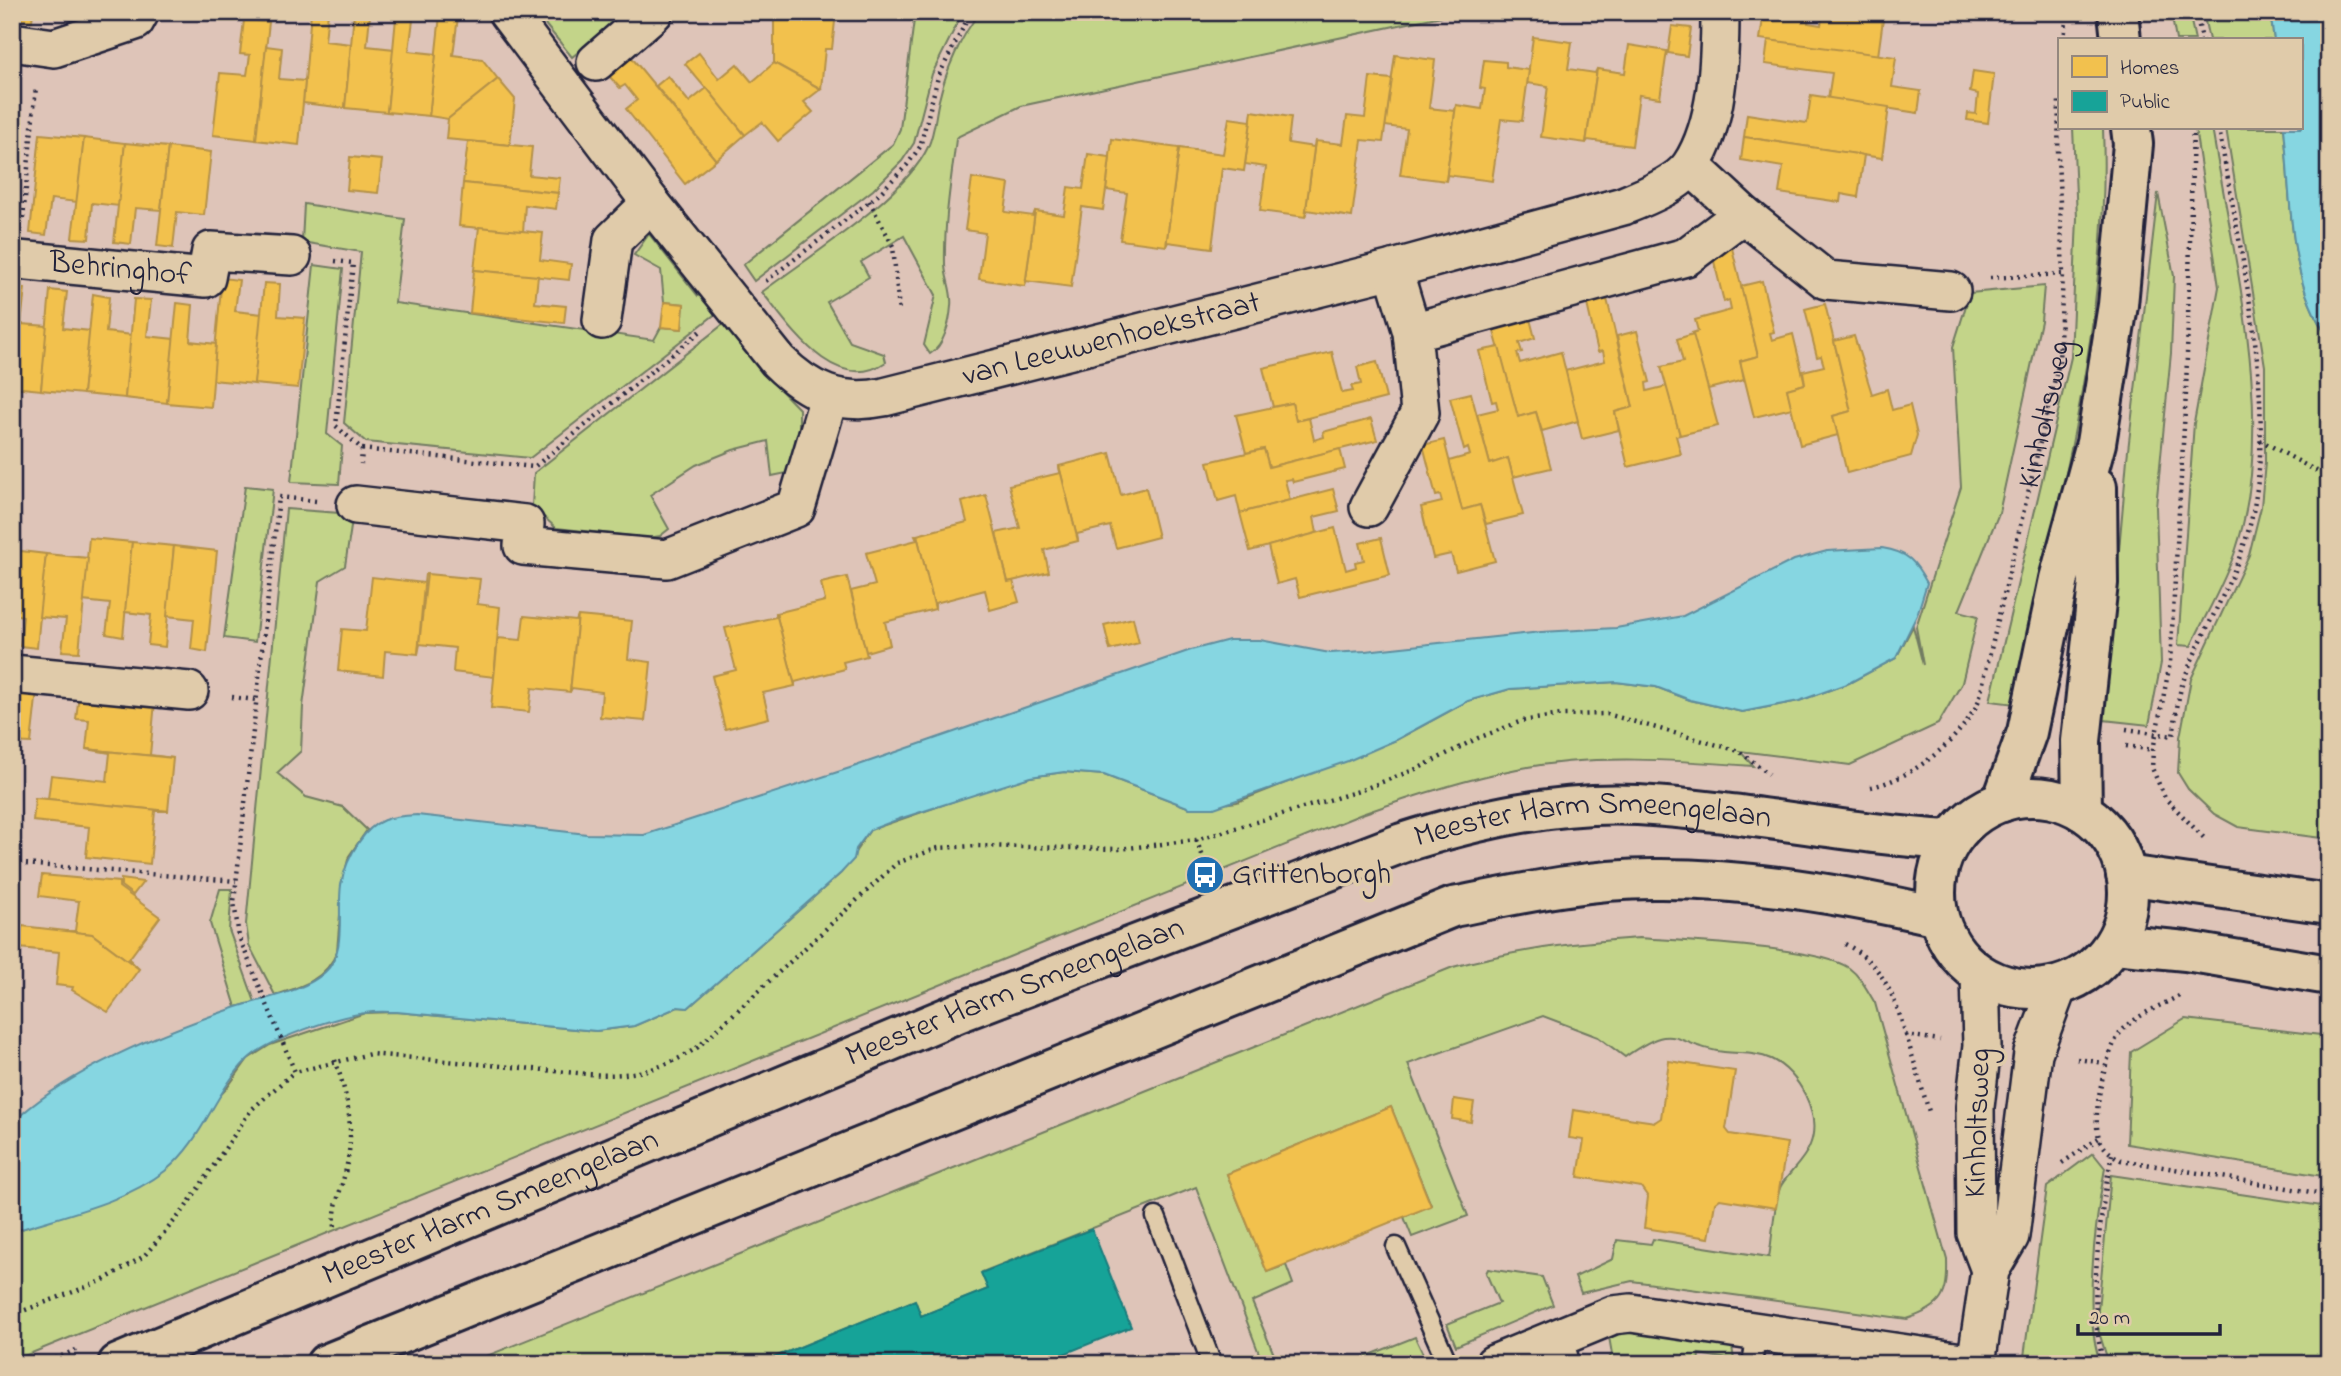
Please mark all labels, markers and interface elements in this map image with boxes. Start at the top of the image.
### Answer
legend [2058,38,2302,130]
text: Homes [2120,54,2180,84]
text: Public [2120,88,2171,118]
street label: Behringhof [46,240,194,300]
street label: van Leeuwenhoekstraat [957,280,1266,400]
street label: Kinholtsweg [2006,340,2083,493]
street label: Meester Harm Smeengelaan [1409,781,1774,861]
place label: Grittenborgh [1232,852,1391,899]
bus stop icon: Grittenborgh [1184,854,1226,896]
street label: Meester Harm Smeengelaan [839,905,1191,1081]
street label: Kinholtsweg [1953,1047,2005,1199]
street label: Meester Harm Smeengelaan [315,1117,666,1299]
scale bar [2078,1292,2220,1336]
text: 20 m [2089,1304,2130,1334]

